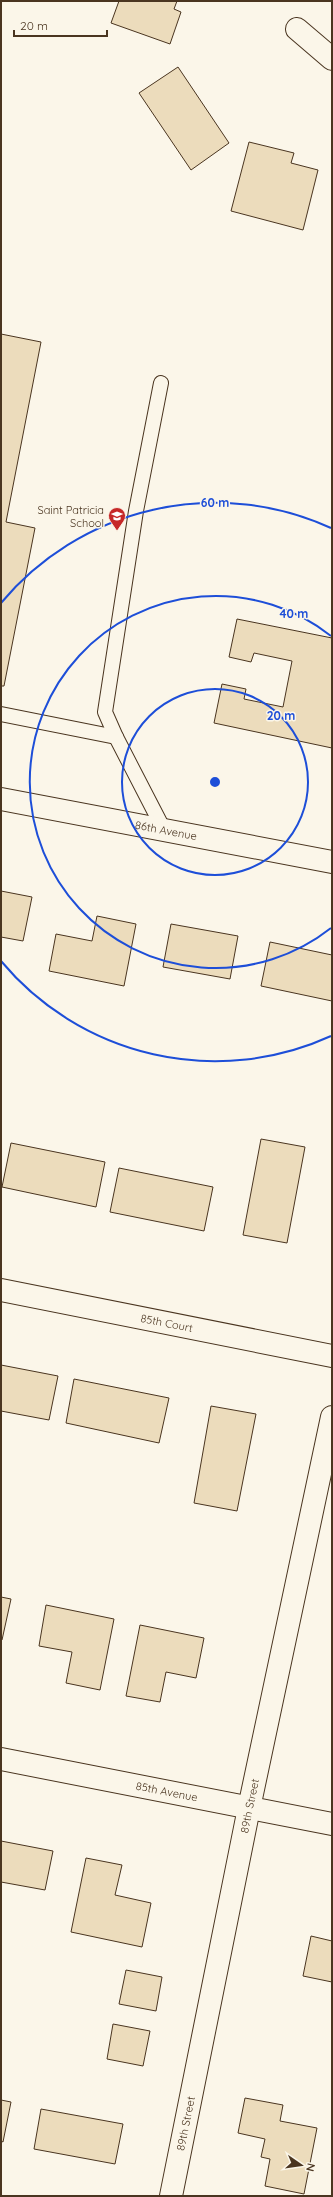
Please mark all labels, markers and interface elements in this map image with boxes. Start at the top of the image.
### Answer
scale bar [14,12,107,38]
text: 20 m [20,18,48,33]
text: 60 m [201,495,229,510]
place label: Saint Patricia School [38,503,104,530]
school or university icon: Saint Patricia School [107,506,127,531]
text: 40 m [280,606,308,621]
text: 20 m [267,708,295,723]
centre of rings [208,775,222,789]
street label: 86th Avenue [134,818,198,843]
street label: 85th Court [139,1311,194,1335]
street label: 89th Street [237,1777,262,1834]
street label: 85th Avenue [135,1779,199,1804]
street label: 89th Street [173,2095,198,2152]
north arrow [281,2145,321,2185]
text: N [303,2162,318,2173]

